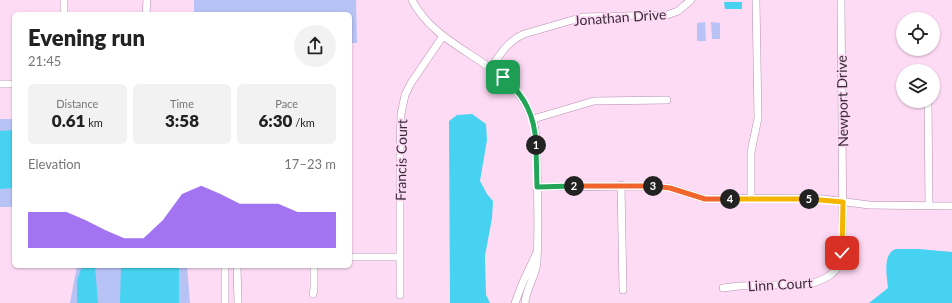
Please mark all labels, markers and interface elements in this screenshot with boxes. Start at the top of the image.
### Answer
street label: Jonathan Drive [573,5,667,29]
map controls [896,12,940,108]
button: locate [896,12,940,56]
text: Evening run [28,24,145,51]
button: share [294,25,336,67]
text: 21:45 [28,53,61,69]
street label: Newport Drive [833,55,851,147]
pin [486,60,520,94]
button: layers [896,64,940,108]
icon: arrive [492,66,514,88]
text: Distance [56,97,98,110]
text: Time [170,97,194,110]
text: Pace [275,97,298,110]
text: 0.61 [52,110,85,131]
text: 3:58 [165,110,199,131]
text: 6:30 [258,110,292,131]
text: km [85,116,103,129]
text: /km [292,116,315,129]
street label: Francis Court [392,119,410,201]
pin: 1 [526,135,546,155]
text: 1 [533,138,539,151]
text: Elevation [28,156,81,172]
text: 17–23 m [284,156,336,172]
pin: 2 [564,176,584,196]
pin: 3 [643,176,663,196]
text: 2 [571,179,577,192]
text: 3 [650,179,656,192]
pin: 4 [720,189,740,209]
pin: 5 [799,189,819,209]
text: 4 [727,192,733,205]
text: 5 [806,192,812,205]
pin [825,236,859,270]
icon: check [831,242,853,264]
street label: Linn Court [747,274,813,294]

